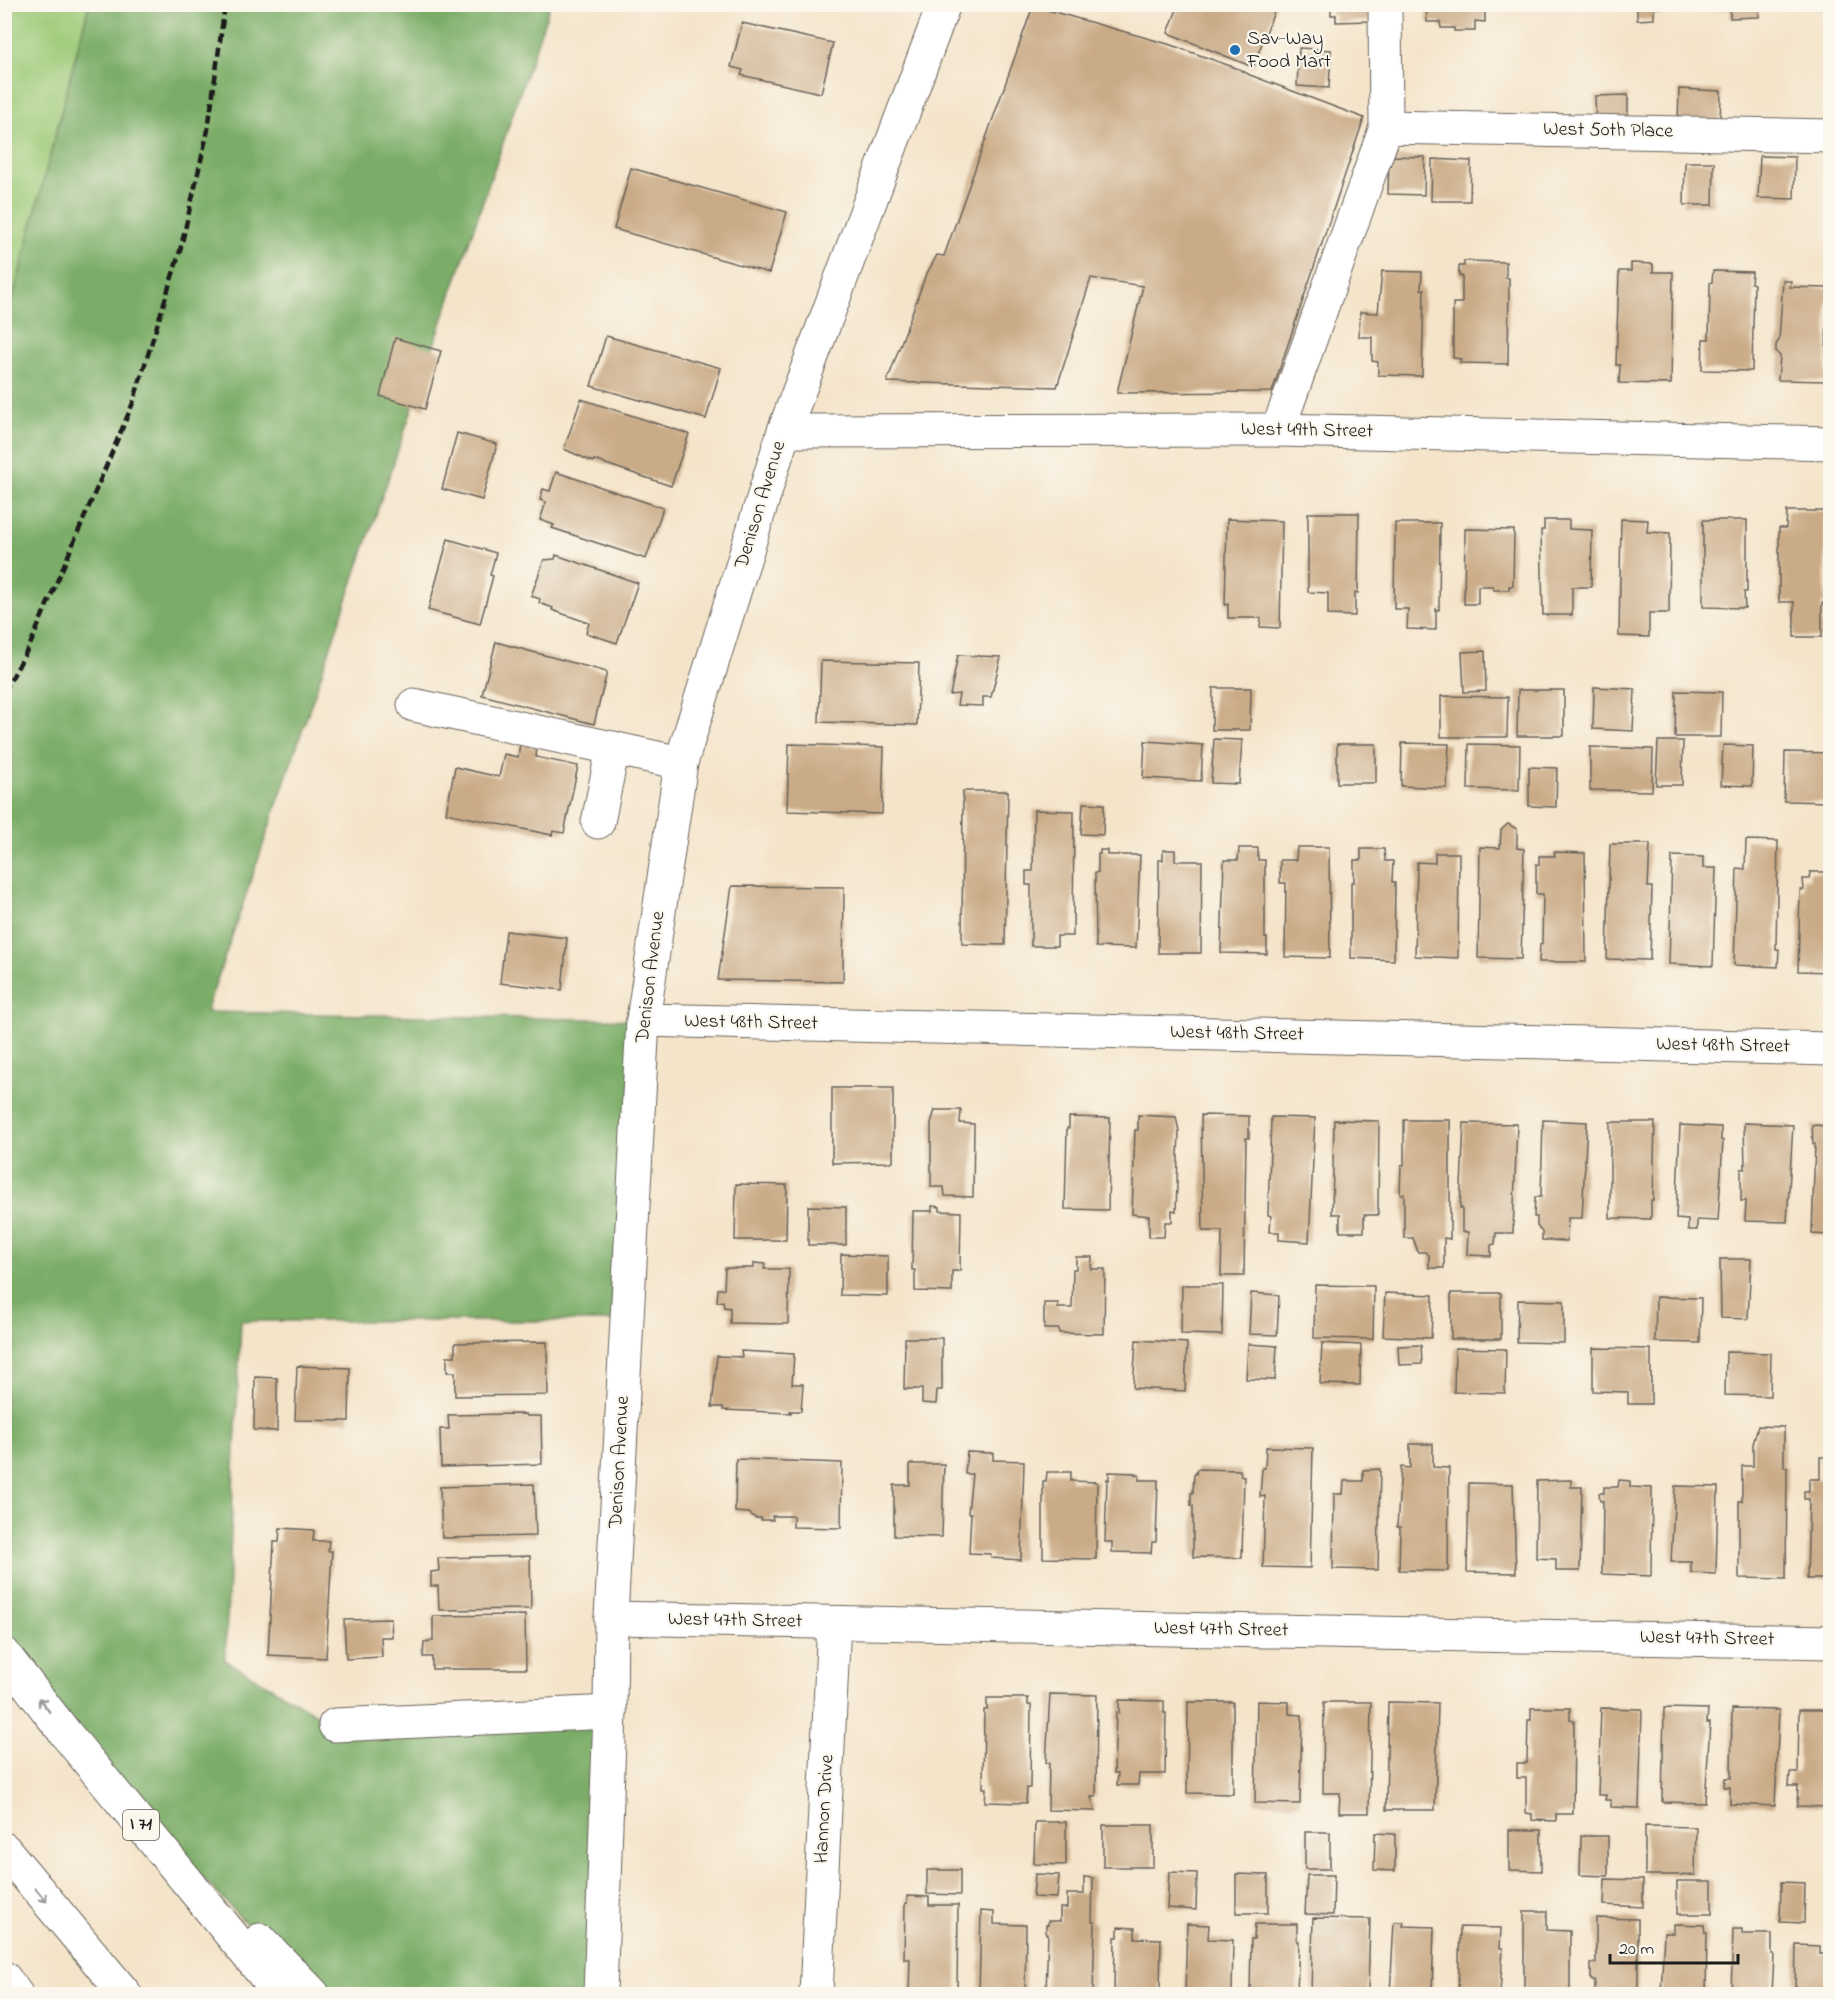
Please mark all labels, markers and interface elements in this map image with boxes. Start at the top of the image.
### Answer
place label: Sav-Way Food Mart [1246,25,1331,77]
marker: Sav-Way Food Mart [1228,43,1242,57]
street label: West 50th Place [1543,115,1673,147]
street label: West 49th Street [1241,415,1374,447]
street label: Denison Avenue [727,437,794,573]
street label: Denison Avenue [628,910,673,1045]
street label: West 48th Street [684,1007,818,1039]
street label: West 48th Street [1170,1018,1304,1050]
street label: West 48th Street [1656,1030,1790,1062]
street label: Denison Avenue [602,1395,638,1530]
street label: West 47th Street [668,1605,803,1637]
street label: West 47th Street [1154,1614,1289,1646]
street label: West 47th Street [1640,1623,1775,1655]
one-way arrow [38,1697,51,1713]
street label: Hannon Drive [808,1754,842,1864]
road number: I 71 [123,1810,159,1840]
one-way arrow [35,1887,48,1903]
scale bar [1610,1927,1738,1965]
text: 20 m [1619,1937,1654,1963]

